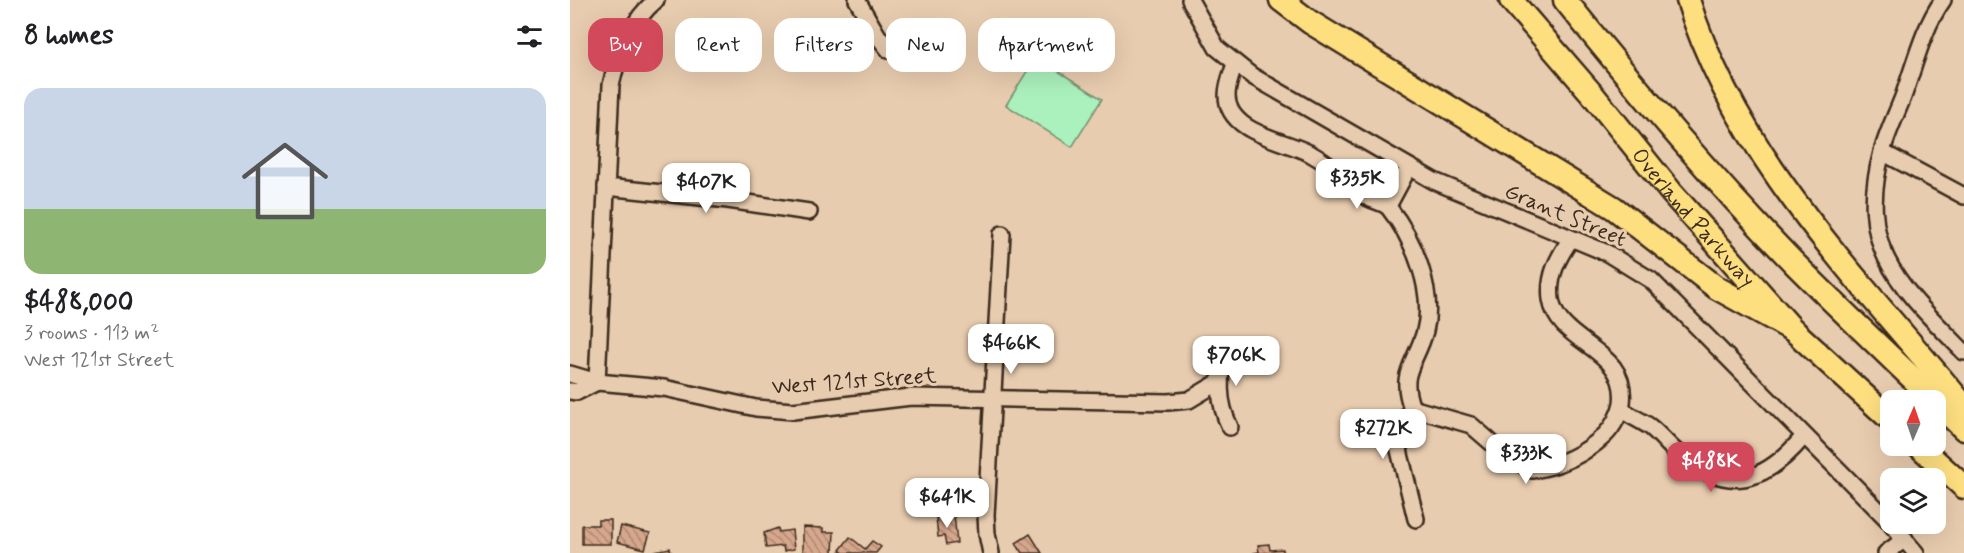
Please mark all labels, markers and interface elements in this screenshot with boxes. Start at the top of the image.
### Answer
chip: Buy [588,18,663,72]
chip: Rent [675,18,762,72]
chip: Filters [774,18,874,72]
chip: New [886,18,966,72]
chip: Apartment [978,18,1115,72]
text: 8 homes [24,19,114,53]
icon: filters [513,20,546,53]
icon: home [231,127,339,235]
street label: Overland Parkway [1625,143,1761,294]
pin: $335K [1315,159,1399,210]
pin: $407K [664,163,748,214]
text: $335K [1330,165,1384,192]
text: $407K [676,169,736,196]
street label: Grant Street [1500,178,1630,254]
text: $488,000 [24,286,133,320]
text: 3 rooms · 113 m² [24,320,159,347]
pin: $466K [969,324,1053,375]
text: $466K [982,330,1040,357]
pin: $706K [1194,336,1278,387]
text: $706K [1207,342,1265,369]
text: West 121st Street [24,347,174,374]
street label: West 121st Street [771,362,938,402]
north arrow [1880,390,1946,456]
map controls [1880,390,1946,534]
pin: $272K [1341,409,1425,460]
text: $272K [1354,415,1412,442]
pin: $333K [1484,434,1568,485]
text: $333K [1500,440,1552,467]
pin: $488K [1669,442,1753,493]
text: $488K [1681,448,1741,475]
button: layers [1880,468,1946,534]
pin: $641K [905,478,989,529]
text: $641K [919,484,975,511]

